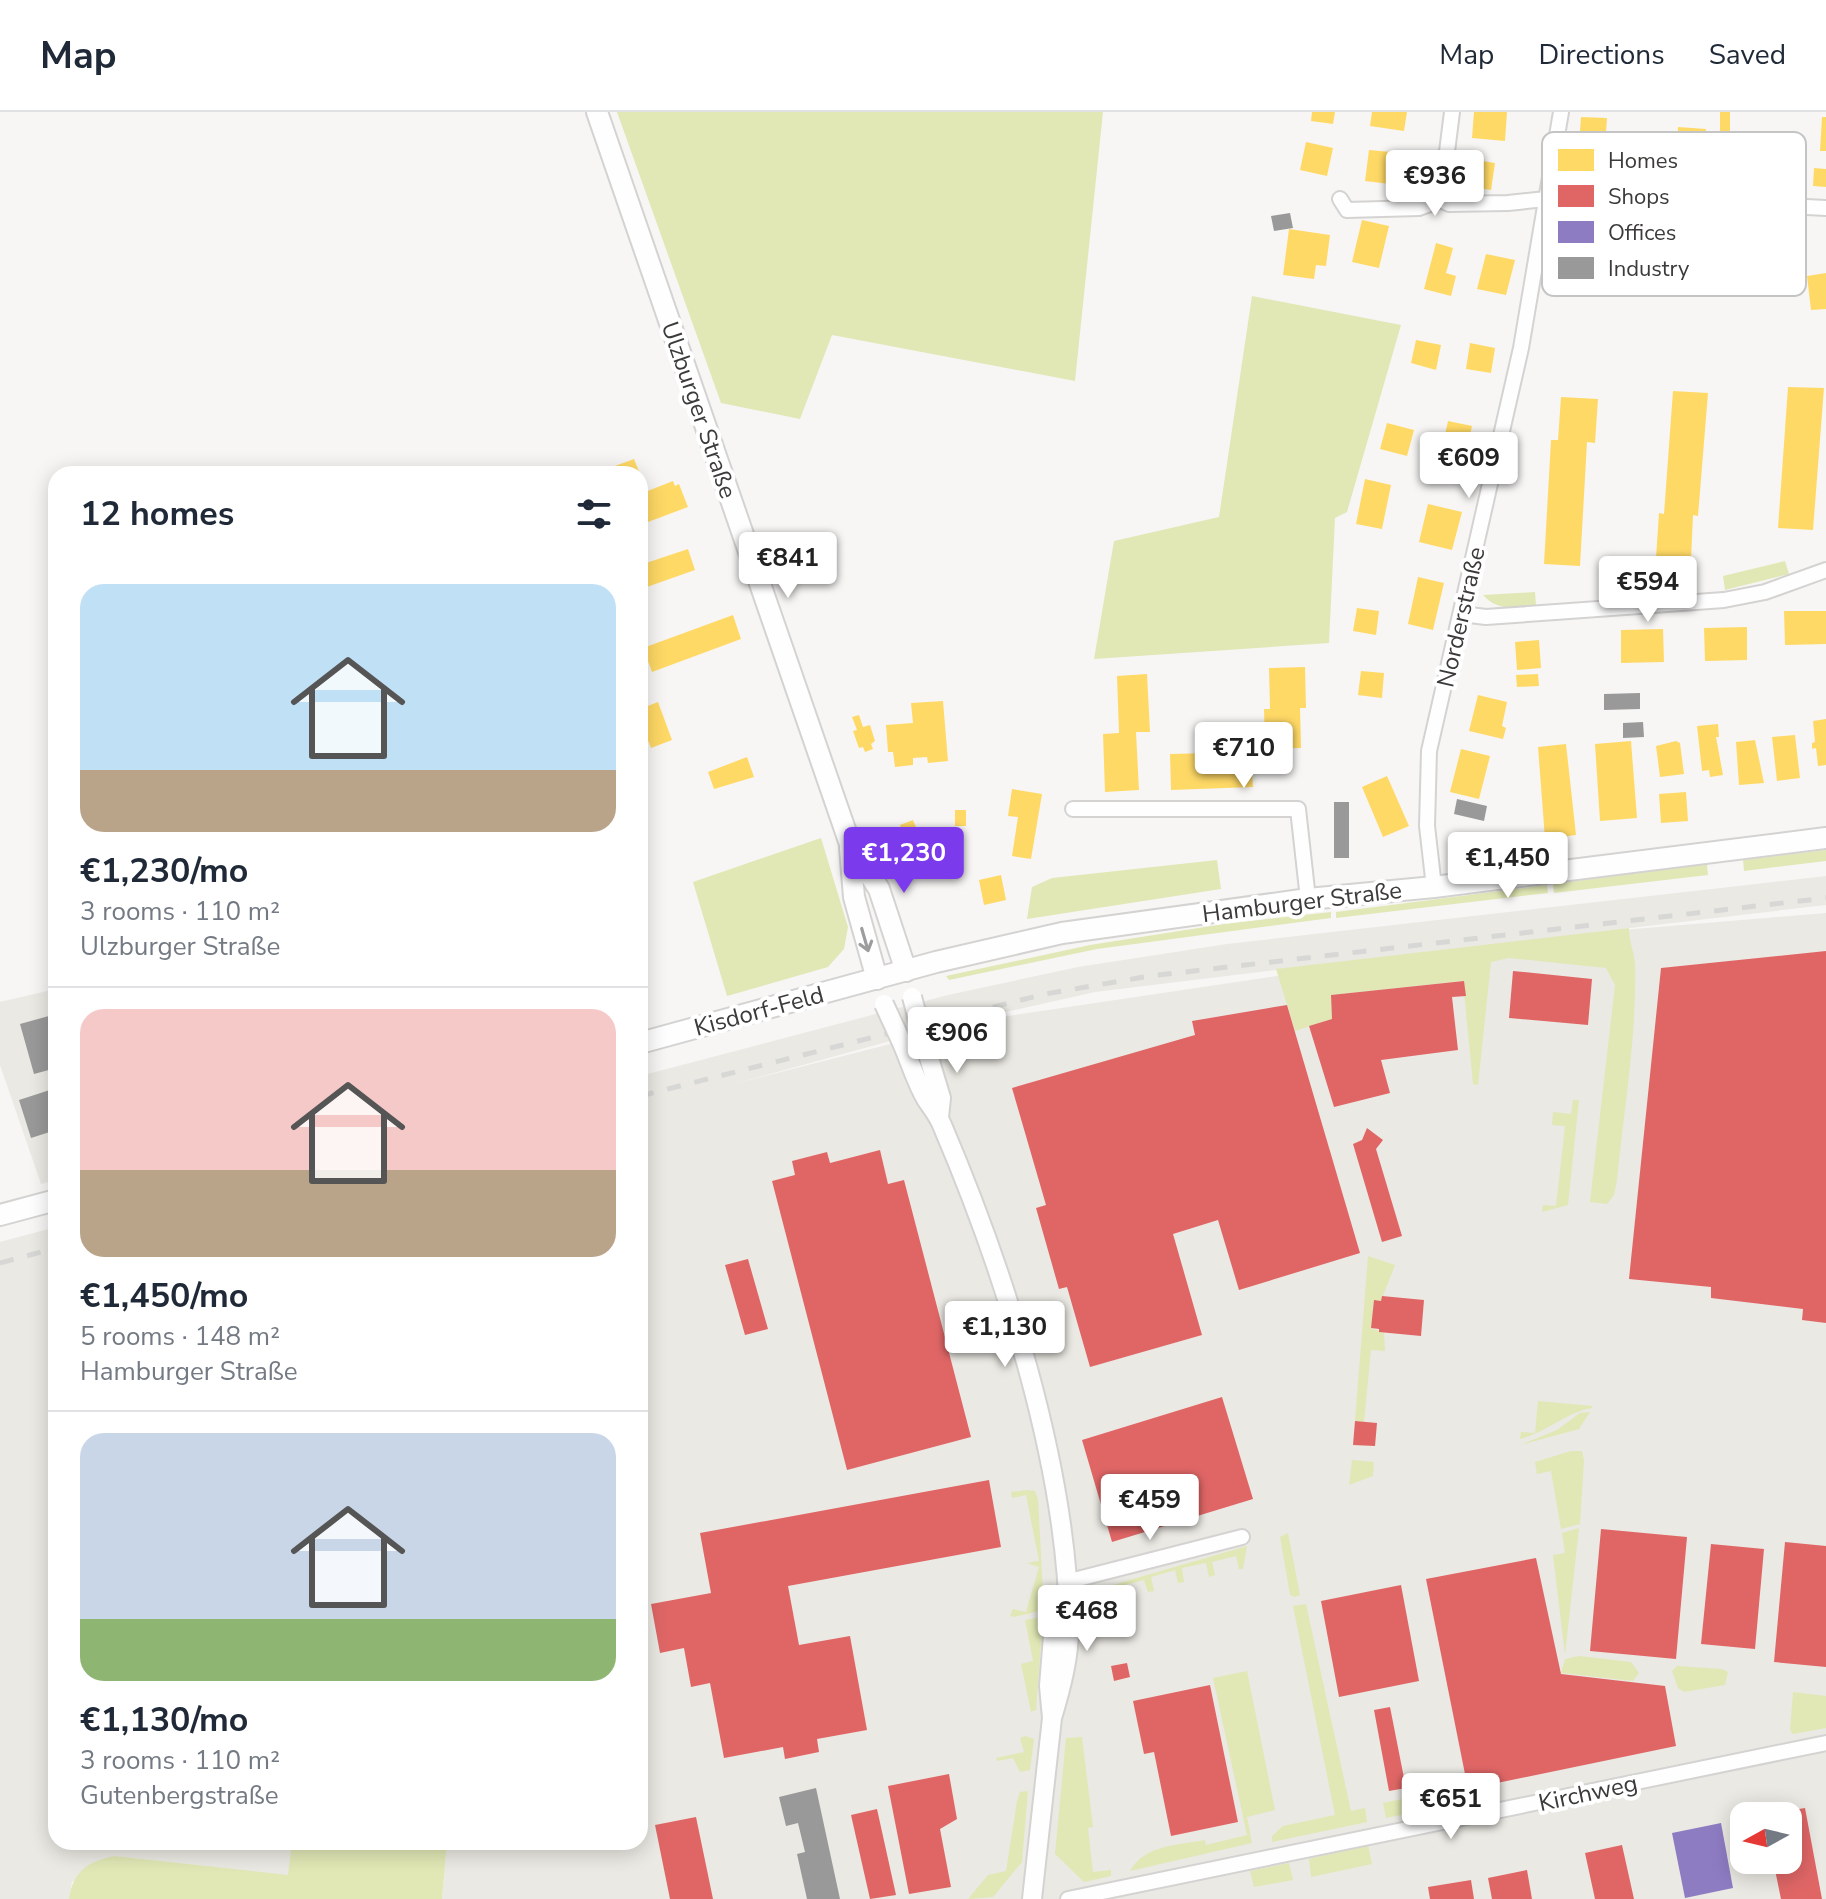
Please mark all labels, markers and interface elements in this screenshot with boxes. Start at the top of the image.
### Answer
text: Map [40,30,117,81]
text: Map [1439,36,1494,74]
text: Directions [1538,36,1665,74]
text: Saved [1709,36,1786,74]
legend [1542,132,1806,296]
text: Homes [1608,146,1678,176]
pin: €936 [1388,150,1482,218]
text: €936 [1404,158,1466,193]
text: Shops [1608,182,1670,212]
text: Offices [1608,218,1676,248]
text: Industry [1608,254,1690,284]
street label: Ulzburger Straße [654,317,744,503]
pin: €609 [1422,432,1516,500]
text: €609 [1438,440,1500,475]
text: 12 homes [80,491,234,537]
icon: filters [572,492,616,536]
pin: €841 [741,532,835,600]
text: €841 [757,540,819,575]
street label: Norderstraße [1429,544,1493,690]
pin: €594 [1601,556,1695,624]
text: €594 [1617,564,1679,599]
icon: home [276,636,420,780]
pin: €710 [1197,722,1291,790]
text: €710 [1213,730,1275,765]
pin: €1,230 [839,827,969,895]
pin: €1,450 [1443,832,1573,900]
text: €1,230 [862,835,946,870]
text: €1,450 [1466,840,1550,875]
text: €1,230/mo [80,848,248,894]
street label: Hamburger Straße [1200,874,1404,930]
text: 3 rooms · 110 m² [80,894,280,929]
one-way arrow [858,926,873,952]
text: Ulzburger Straße [80,929,280,964]
street label: Kisdorf-Feld [691,978,827,1044]
pin: €906 [910,1007,1004,1075]
text: €906 [926,1015,988,1050]
icon: home [276,1061,420,1205]
text: €1,450/mo [80,1273,248,1319]
pin: €1,130 [940,1301,1070,1369]
text: €1,130 [963,1309,1047,1344]
text: 5 rooms · 148 m² [80,1319,280,1354]
text: Hamburger Straße [80,1354,298,1389]
pin: €459 [1103,1474,1197,1542]
text: €459 [1119,1482,1181,1517]
icon: home [276,1485,420,1629]
pin: €468 [1040,1585,1134,1653]
text: €468 [1056,1593,1118,1628]
text: €1,130/mo [80,1697,248,1743]
text: 3 rooms · 110 m² [80,1743,280,1778]
street label: Kirchweg [1536,1767,1640,1819]
pin: €651 [1404,1773,1498,1841]
text: Gutenbergstraße [80,1778,279,1813]
text: €651 [1420,1781,1482,1816]
north arrow [1730,1802,1802,1874]
map controls [1730,1802,1802,1874]

